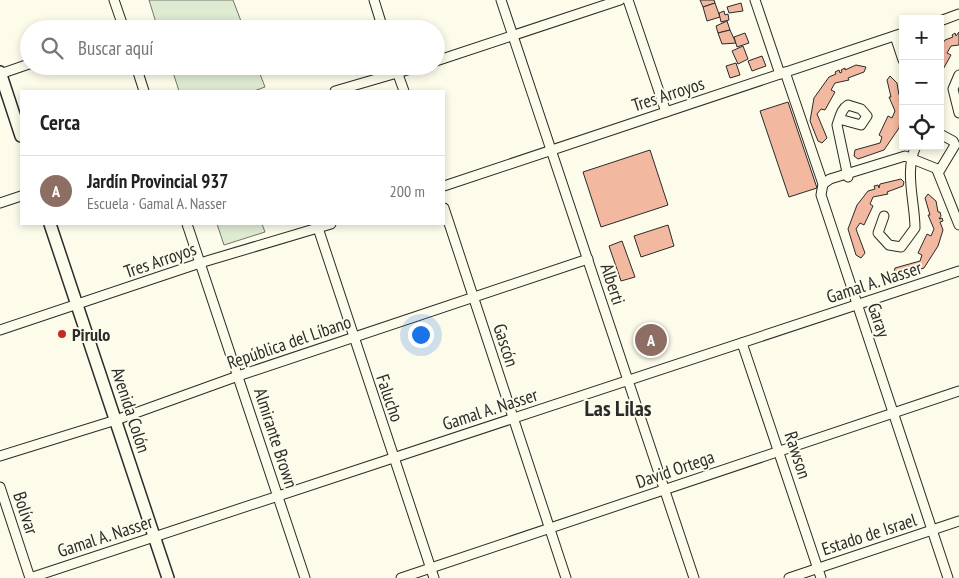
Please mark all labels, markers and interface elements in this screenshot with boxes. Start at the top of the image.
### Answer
map controls [899,15,944,150]
button: + [899,15,944,60]
search box [20,20,445,75]
icon: search [38,34,66,62]
text: Buscar aquí [78,36,153,60]
button: − [899,60,944,105]
street label: Tres Arroyos [629,71,707,117]
button: locate [899,105,944,150]
text: Cerca [40,109,80,136]
text: Jardín Provincial 937 [87,169,228,193]
text: A [52,181,60,201]
text: 200 m [390,181,425,201]
text: Escuela · Gamal A. Nasser [87,193,227,213]
street label: Tres Arroyos [121,237,199,283]
street label: Gamal A. Nasser [824,256,925,308]
street label: Alberti [596,260,630,308]
street label: Garay [863,300,895,340]
street label: República del Líbano [224,310,354,374]
street label: Gascón [488,321,524,369]
pin: A [635,321,667,359]
your location [408,322,434,348]
place label: Pirulo [72,323,110,346]
marker: Pirulo [56,328,68,340]
street label: Avenida Colón [106,364,156,456]
street label: Falucho [371,371,409,425]
street label: Gamal A. Nasser [440,383,541,435]
street label: Almirante Brown [249,385,303,491]
district label: Las Lilas [584,394,652,422]
street label: Rawson [780,429,816,481]
street label: David Ortega [633,445,717,493]
street label: Bolívar [8,489,44,537]
street label: Estado de Israel [819,508,920,560]
street label: Gamal A. Nasser [55,510,156,562]

